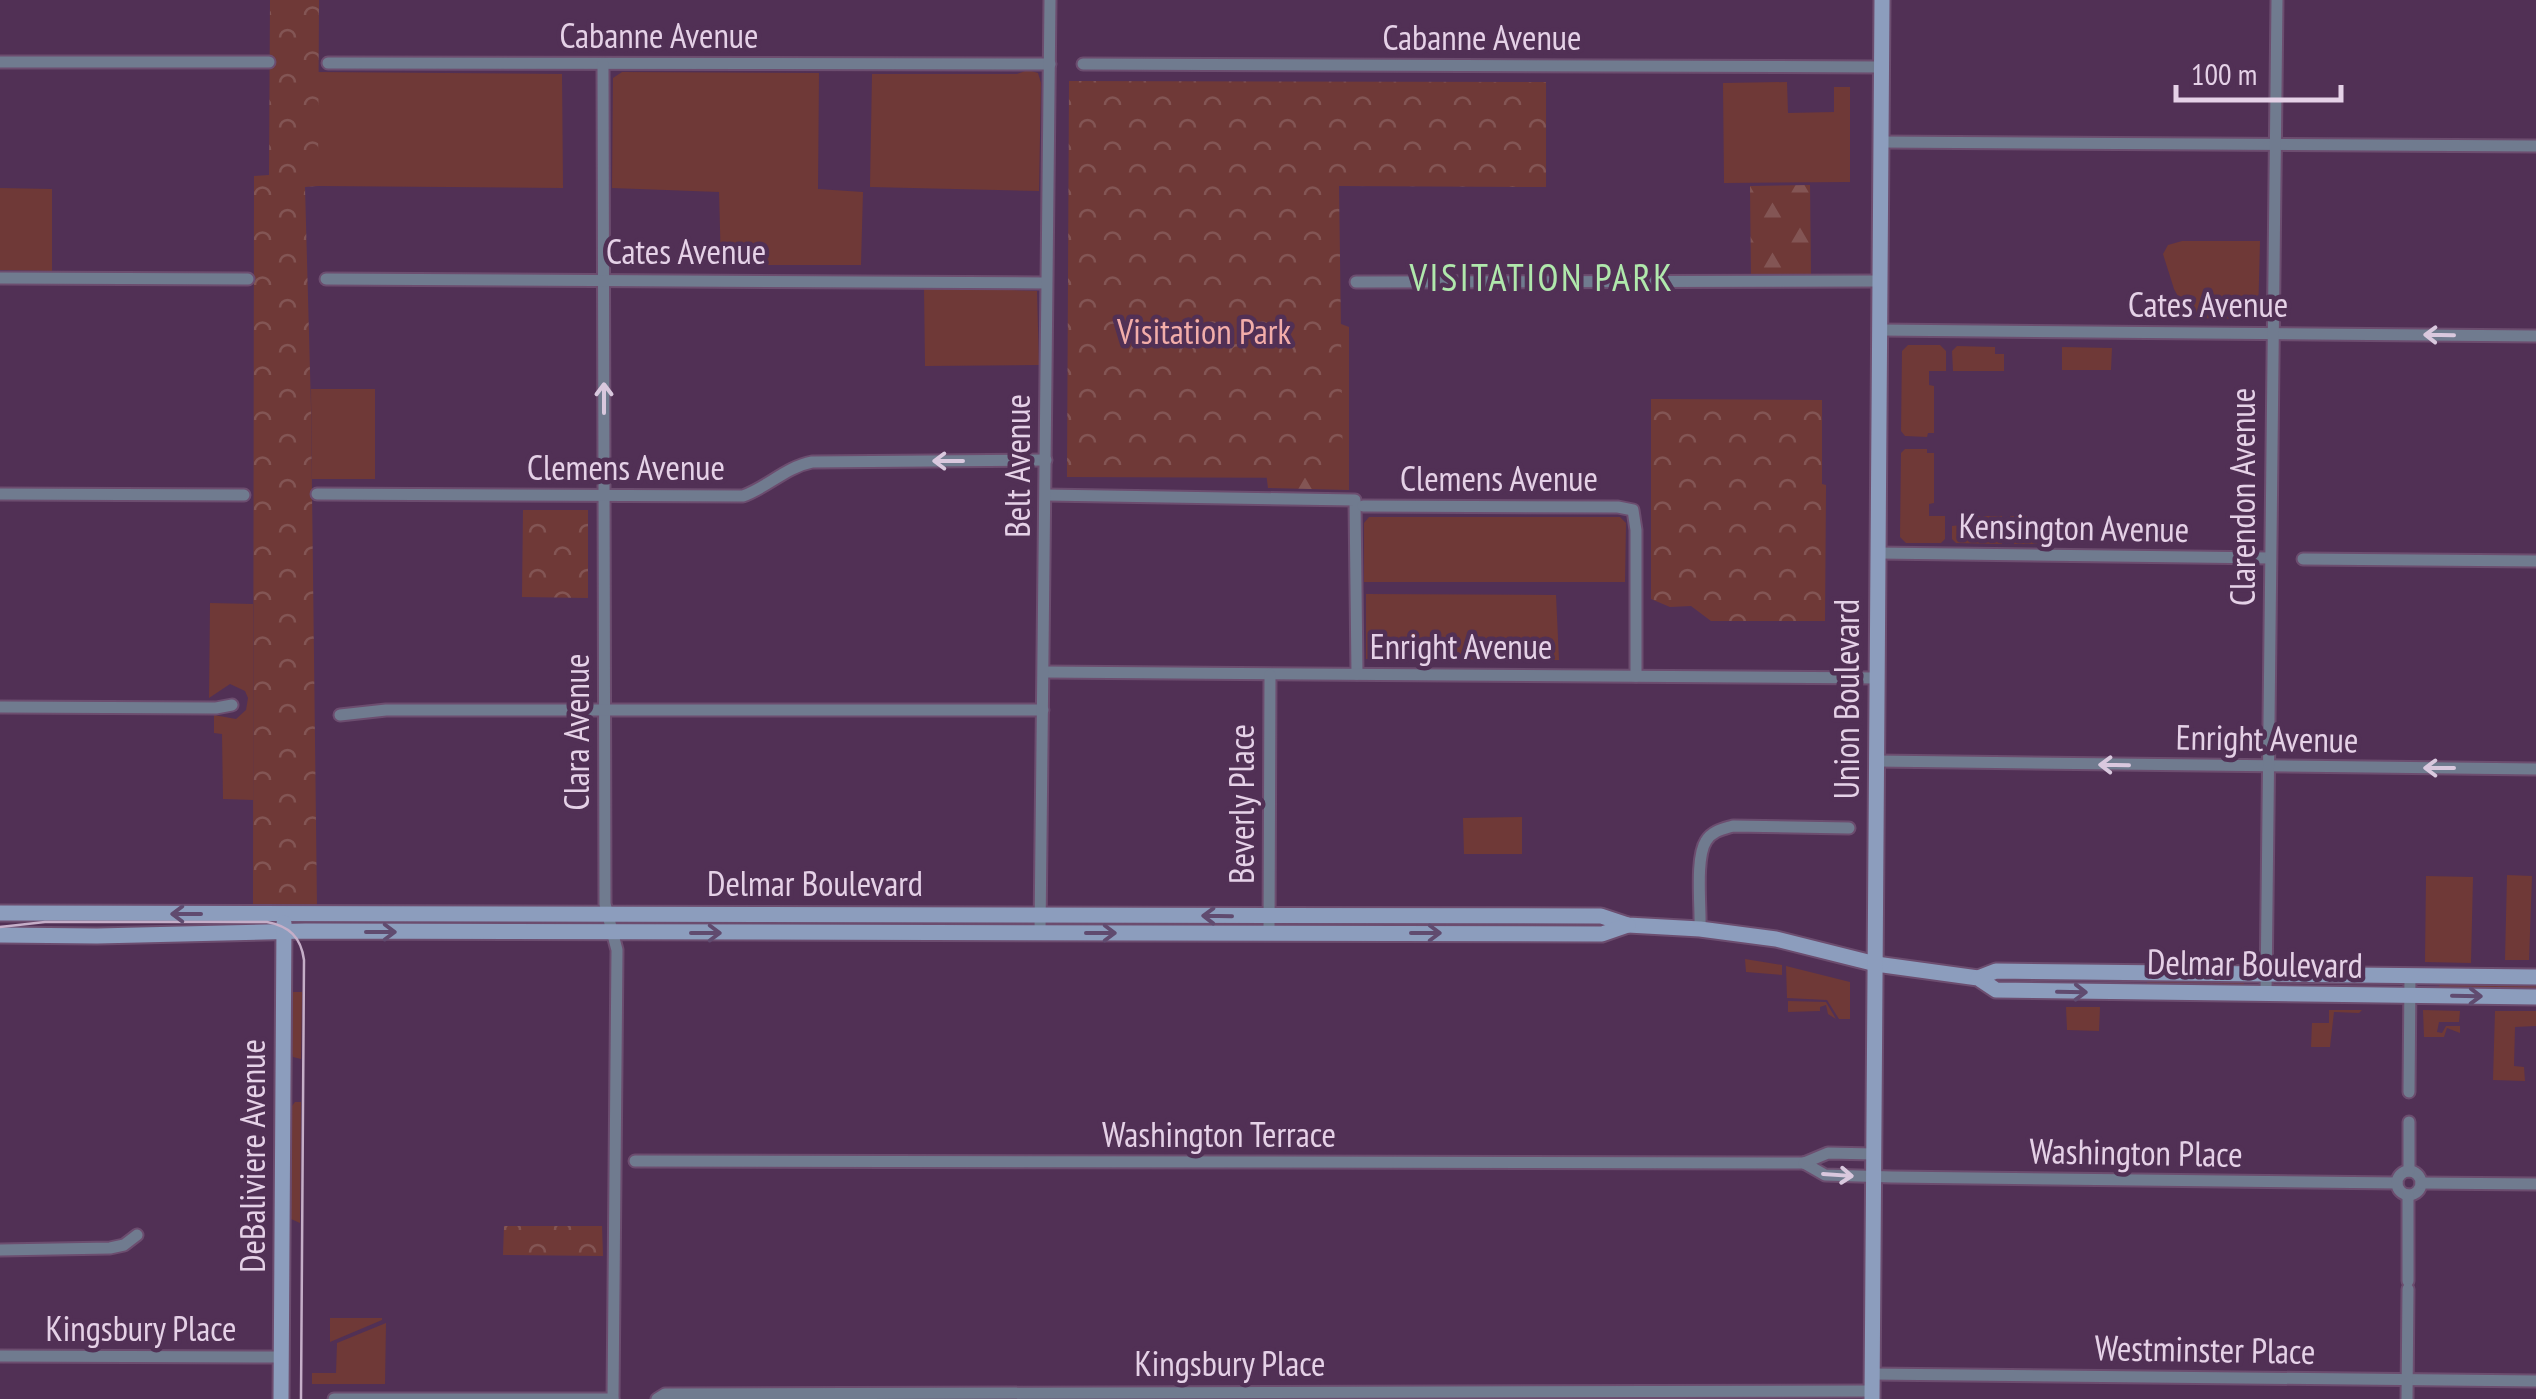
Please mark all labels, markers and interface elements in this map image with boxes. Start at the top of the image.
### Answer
street label: Cabanne Avenue [560,12,758,58]
street label: Cabanne Avenue [1383,14,1581,60]
scale bar [2176,40,2341,102]
text: 100 m [2191,54,2257,93]
street label: Cates Avenue [606,228,766,274]
district label: VISITATION PARK [1408,252,1675,301]
street label: Cates Avenue [2128,281,2288,327]
park label: Visitation Park [1116,308,1291,354]
one-way arrow [2423,326,2456,344]
one-way arrow [594,382,614,414]
street label: Clarendon Avenue [2219,388,2265,606]
street label: Belt Avenue [994,394,1040,538]
street label: Clemens Avenue [527,444,725,490]
one-way arrow [933,451,965,470]
street label: Clemens Avenue [1400,455,1598,501]
street label: Kensington Avenue [1958,502,2190,552]
street label: Union Boulevard [1823,599,1869,799]
street label: Enright Avenue [1370,623,1552,669]
street label: Clara Avenue [553,654,599,810]
street label: Enright Avenue [2175,713,2359,763]
street label: Beverly Place [1218,724,1264,884]
one-way arrow [2098,755,2130,774]
one-way arrow [2423,758,2456,778]
street label: Delmar Boulevard [707,860,923,906]
one-way arrow [171,904,204,924]
one-way arrow [1202,906,1234,926]
one-way arrow [364,922,397,942]
one-way arrow [690,924,722,942]
one-way arrow [1084,924,1117,942]
one-way arrow [1410,924,1442,943]
street label: Delmar Boulevard [2147,938,2363,988]
one-way arrow [2055,982,2087,1001]
one-way arrow [2450,986,2482,1006]
street label: DeBaliviere Avenue [229,1039,275,1273]
street label: Washington Terrace [1102,1111,1336,1157]
street label: Washington Place [2029,1127,2243,1177]
one-way arrow [1821,1165,1853,1184]
street label: Kingsbury Place [46,1305,236,1351]
street label: Westminster Place [2094,1324,2316,1374]
street label: Kingsbury Place [1135,1340,1325,1386]

